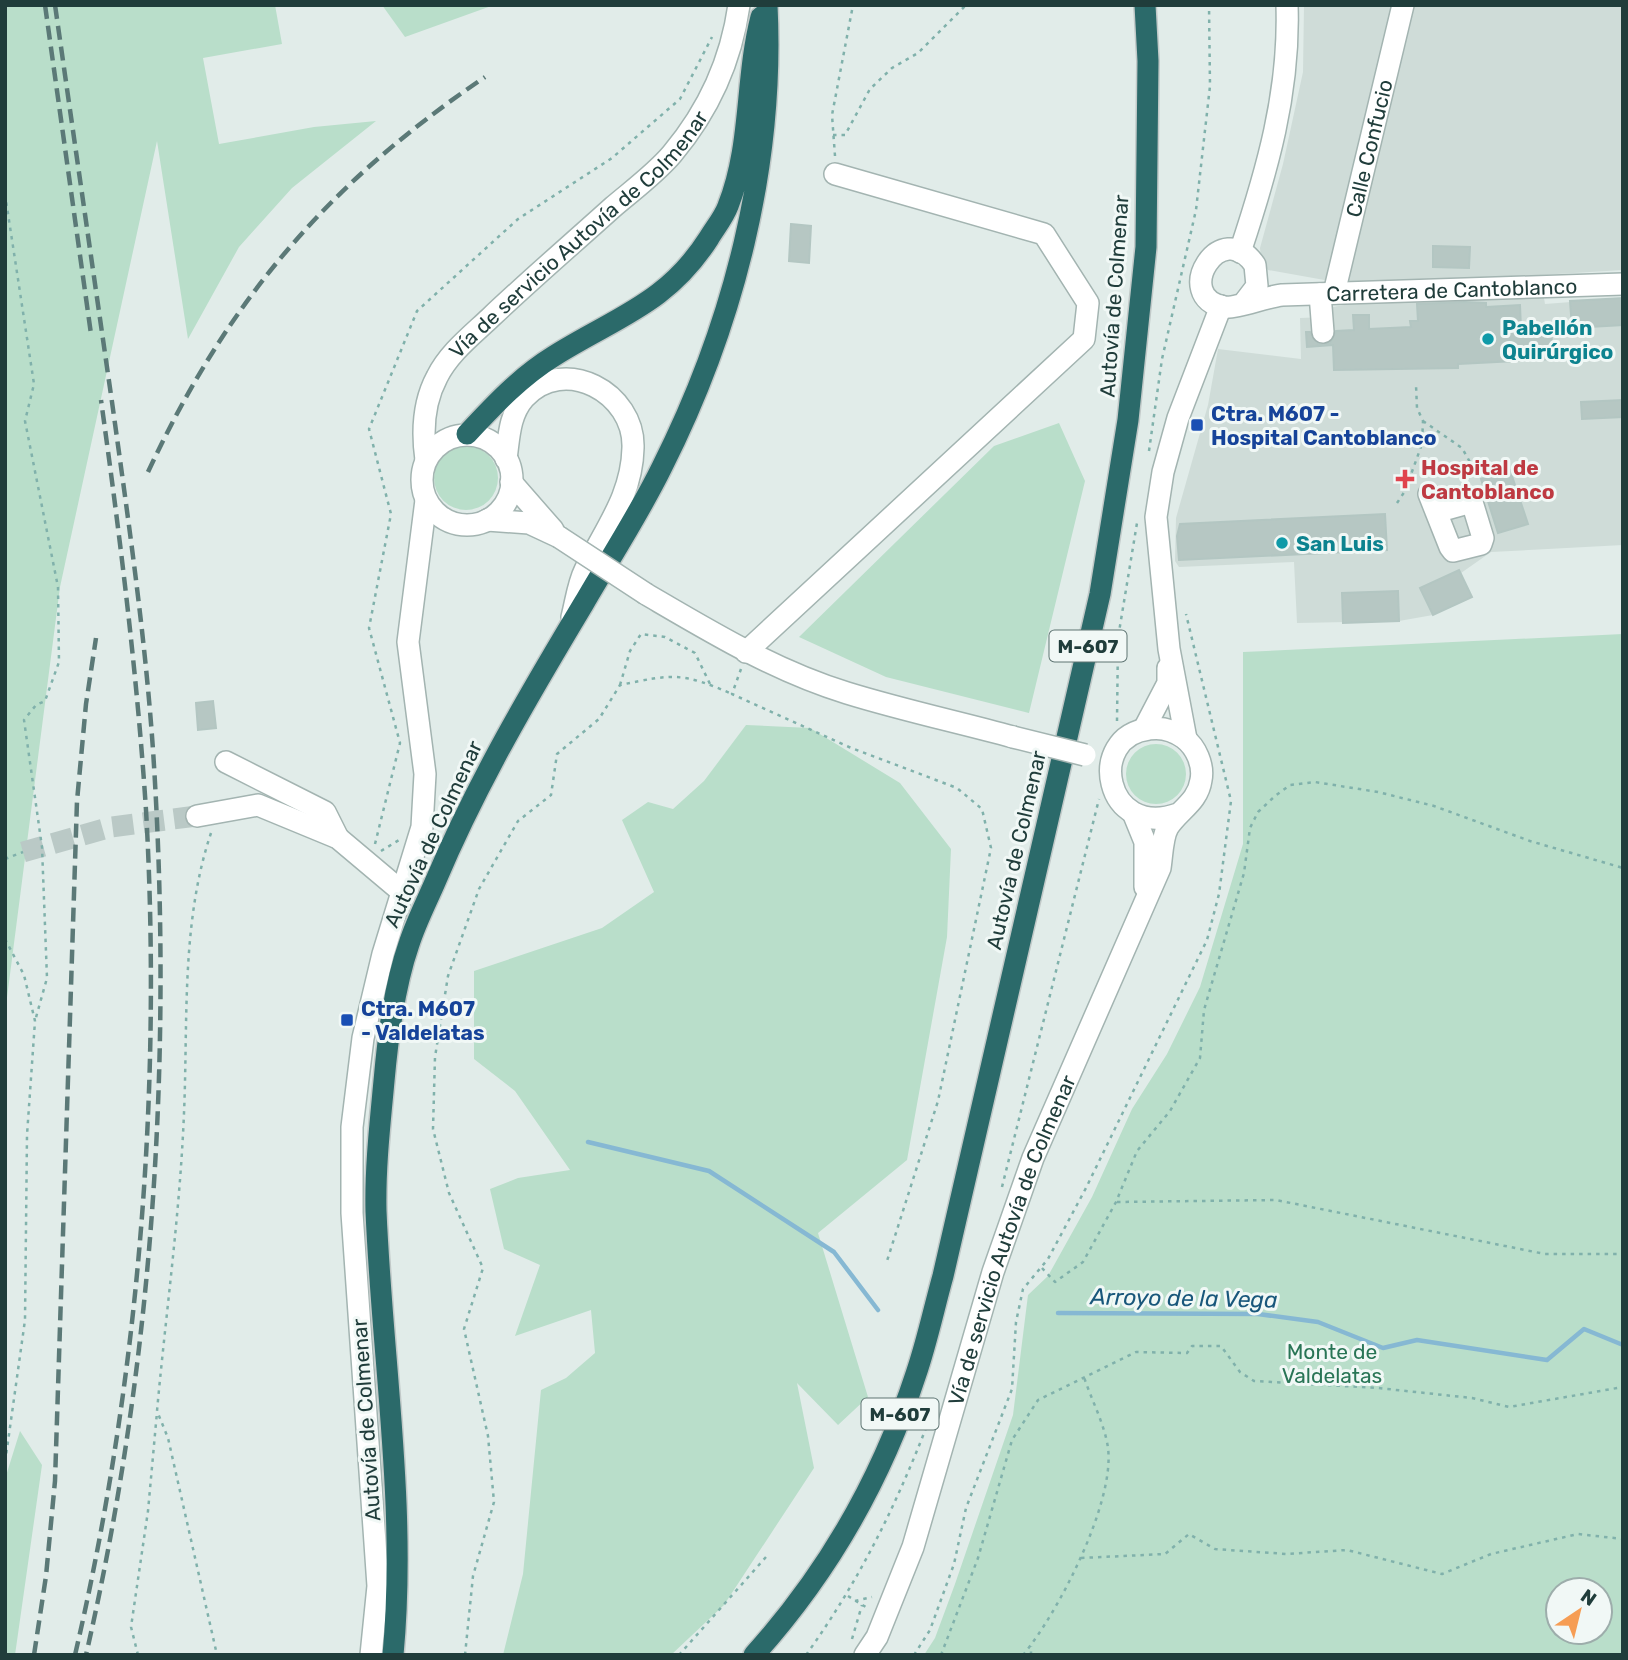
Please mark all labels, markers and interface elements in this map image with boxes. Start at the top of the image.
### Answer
street label: Calle Confucio [1340,77,1397,220]
street label: Vía de servicio Autovía de Colmenar [443,106,713,363]
street label: Autovía de Colmenar [1094,194,1134,398]
street label: Carretera de Cantoblanco [1326,273,1578,306]
place label: Pabellón Quirúrgico [1502,315,1613,364]
marker: Pabellón Quirúrgico [1480,331,1496,347]
place label: Ctra. M607 - Hospital Cantoblanco [1211,401,1437,450]
marker: Ctra. M607 - Hospital Cantoblanco [1189,417,1205,433]
place label: Hospital de Cantoblanco [1421,455,1555,504]
marker: Hospital de Cantoblanco [1395,469,1415,489]
place label: San Luis [1296,531,1384,556]
marker: San Luis [1274,535,1290,551]
road number: M-607 [1050,631,1126,662]
street label: Autovía de Colmenar [379,737,487,931]
street label: Autovía de Colmenar [981,748,1051,952]
place label: Ctra. M607 - Valdelatas [361,996,485,1045]
marker: Ctra. M607 - Valdelatas [339,1012,355,1028]
street label: Vía de servicio Autovía de Colmenar [942,1071,1080,1408]
water label: Arroyo de la Vega [1089,1282,1278,1314]
street label: Autovía de Colmenar [346,1318,386,1522]
park label: Monte de Valdelatas [1282,1339,1382,1388]
road number: M-607 [862,1398,939,1430]
north arrow [1544,1576,1614,1646]
text: N [1576,1584,1601,1611]

